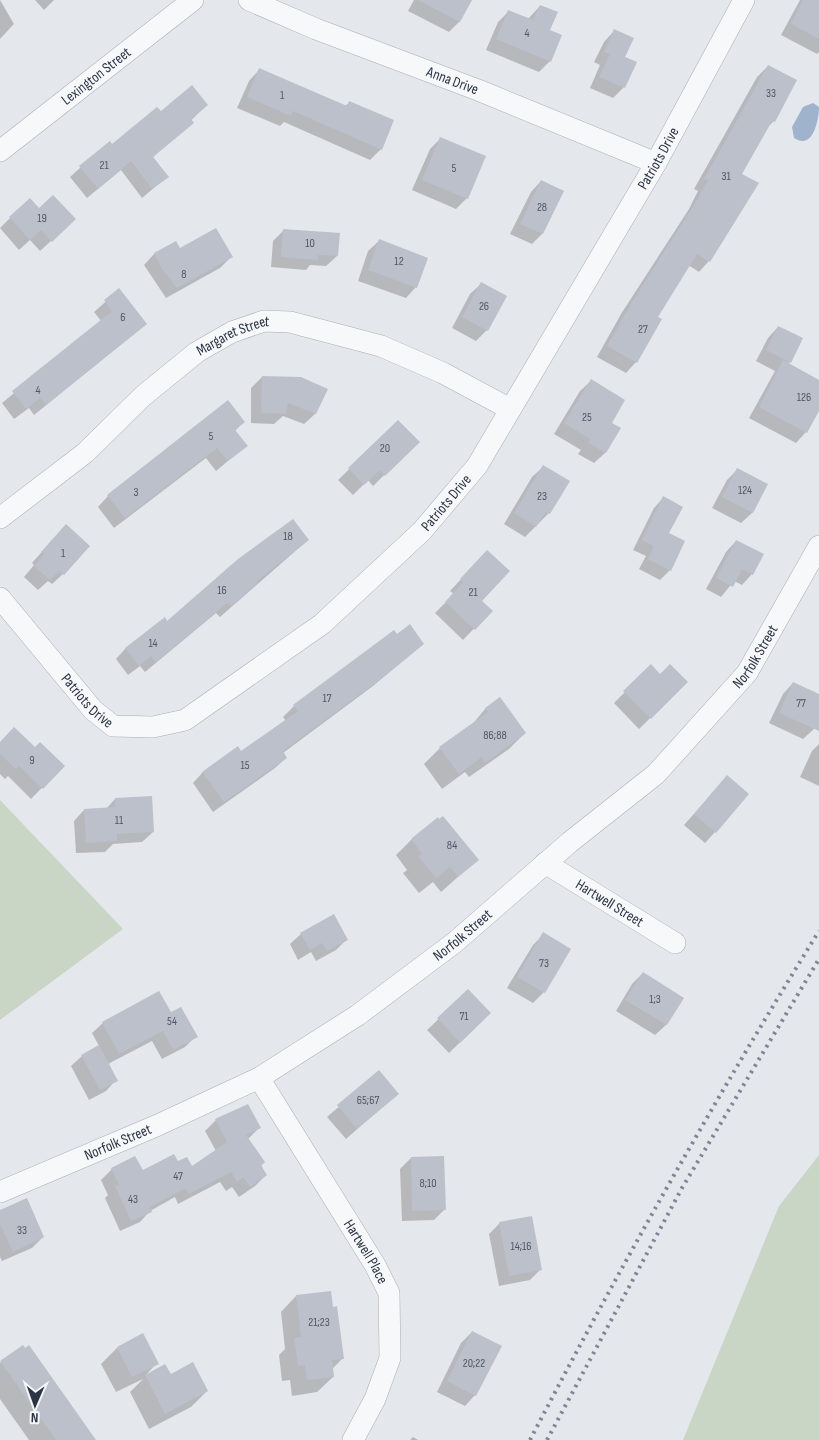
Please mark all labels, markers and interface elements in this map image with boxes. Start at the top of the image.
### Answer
house number: 4 [524,26,530,41]
street label: Lexington Street [57,42,135,109]
street label: Anna Drive [423,62,481,99]
house number: 33 [766,86,776,101]
house number: 1 [280,88,285,103]
street label: Patriots Drive [633,124,683,193]
house number: 21 [99,158,109,173]
house number: 5 [452,161,457,176]
house number: 31 [721,169,731,184]
house number: 28 [537,200,547,215]
house number: 19 [37,211,47,226]
house number: 10 [305,236,315,251]
house number: 12 [394,254,404,269]
house number: 8 [181,267,187,282]
house number: 26 [479,299,489,314]
house number: 6 [120,310,126,325]
street label: Margaret Street [193,312,270,360]
house number: 27 [638,322,648,337]
house number: 4 [35,383,41,398]
house number: 126 [797,390,811,405]
house number: 25 [582,410,592,425]
house number: 5 [209,429,214,444]
house number: 20 [380,441,390,456]
street label: Patriots Drive [417,470,475,535]
house number: 124 [738,483,752,498]
house number: 3 [133,485,139,500]
house number: 23 [537,489,547,504]
house number: 18 [283,529,293,544]
house number: 1 [61,546,66,561]
house number: 16 [217,583,227,598]
house number: 21 [468,585,478,600]
street label: Norfolk Street [728,621,782,692]
house number: 14 [148,636,158,651]
street label: Patriots Drive [57,670,117,732]
house number: 17 [323,691,332,706]
house number: 77 [796,696,806,711]
house number: 86;88 [483,728,507,743]
house number: 9 [29,753,35,768]
house number: 15 [240,758,250,773]
house number: 11 [115,813,124,828]
house number: 84 [447,838,457,853]
street label: Hartwell Street [572,875,648,931]
street label: Norfolk Street [429,905,496,965]
house number: 73 [539,956,549,971]
house number: 1;3 [649,992,661,1007]
house number: 71 [459,1009,469,1024]
house number: 54 [167,1014,177,1029]
house number: 65;67 [357,1093,379,1108]
street label: Norfolk Street [81,1119,155,1165]
house number: 47 [173,1169,183,1184]
house number: 8;10 [419,1176,437,1191]
house number: 43 [128,1192,138,1207]
street label: Hartwell Place [340,1216,392,1287]
house number: 33 [17,1223,27,1238]
house number: 14;16 [510,1239,532,1254]
house number: 21;23 [308,1315,330,1330]
house number: 20;22 [463,1356,485,1371]
north arrow [10,1380,60,1430]
text: N [31,1409,39,1426]

